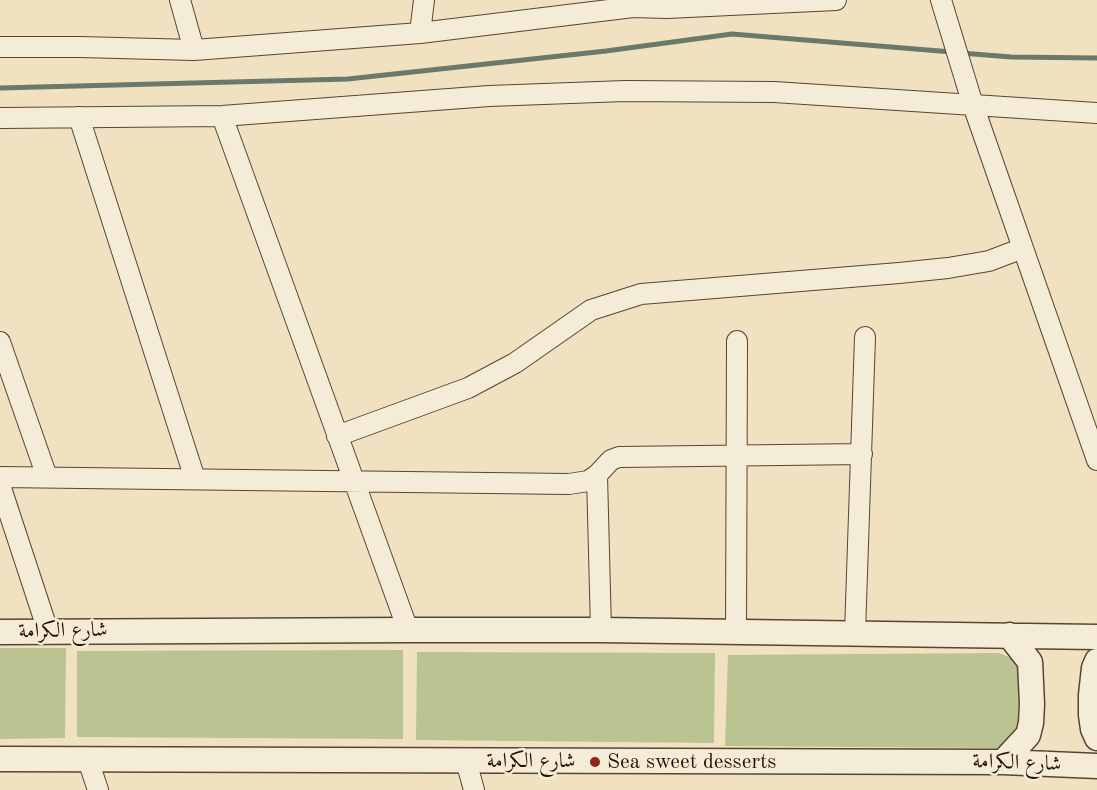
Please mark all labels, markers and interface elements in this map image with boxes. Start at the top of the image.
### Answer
street label: شارع الكرامة [18,618,108,644]
street label: شارع الكرامة [486,748,576,774]
place label: Sea sweet desserts [607,749,776,775]
street label: شارع الكرامة [972,749,1062,777]
marker: Sea sweet desserts [588,755,602,769]

